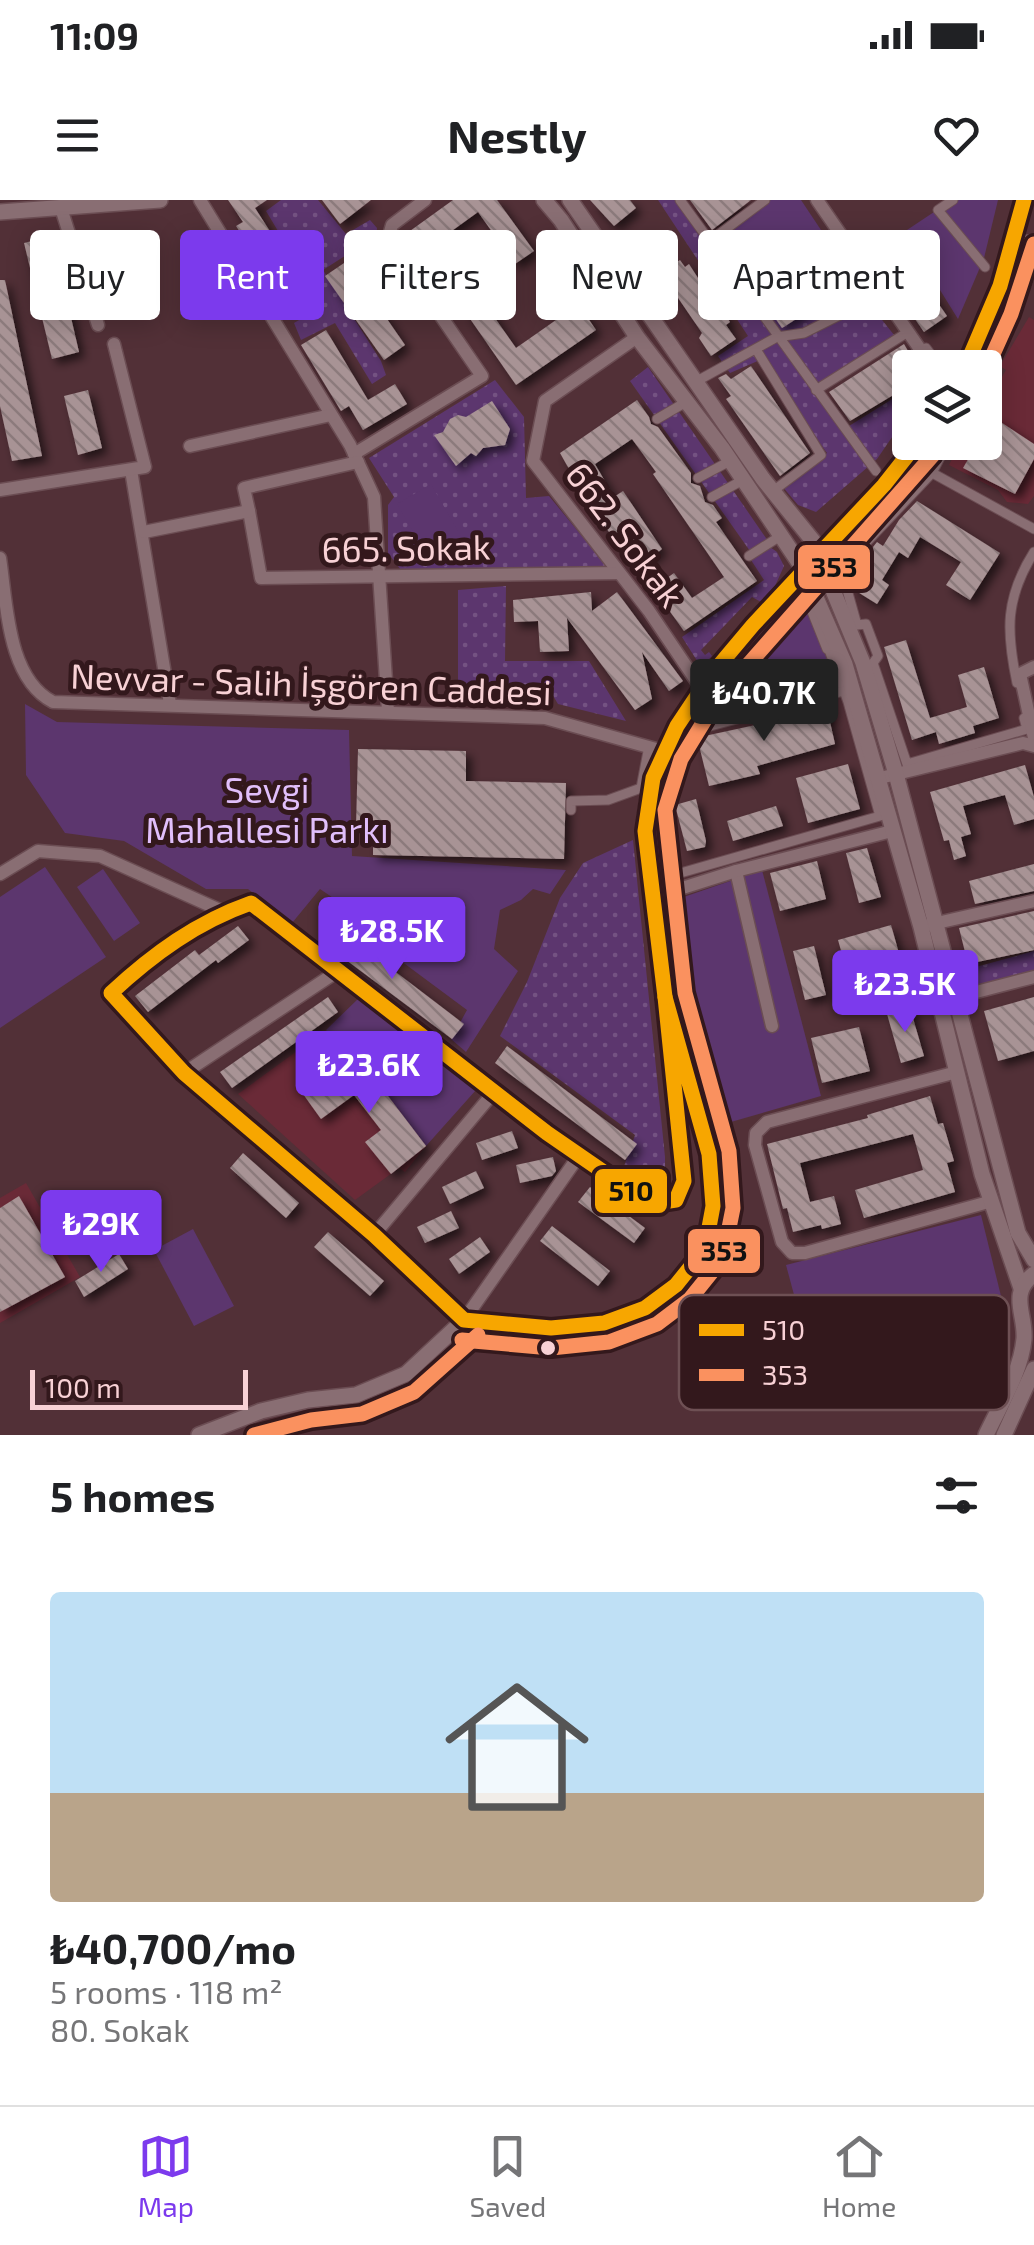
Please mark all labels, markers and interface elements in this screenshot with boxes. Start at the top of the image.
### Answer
text: 11:09 [50,12,139,58]
icon: menu [50,108,105,163]
text: Nestly [447,108,587,162]
icon: heart [929,108,984,163]
chip: Buy [30,230,160,320]
chip: Rent [180,230,324,320]
chip: Filters [344,230,516,320]
chip: New [536,230,678,320]
chip: Apartment [698,230,940,320]
map controls [892,350,1002,460]
button: layers [892,350,1002,460]
street label: 662. Sokak [558,454,694,615]
street label: 665. Sokak [321,525,491,569]
line badge: 353 [796,543,872,591]
text: 353 [810,549,858,583]
street label: Nevvar - Salih İşgören Caddesi [70,654,552,714]
pin: ₺40.7K [683,659,845,744]
text: ₺40.7K [712,672,816,710]
park label: Sevgi Mahallesi Parkı [145,768,389,850]
pin: ₺28.5K [311,897,473,982]
text: ₺28.5K [340,910,444,948]
pin: ₺23.5K [824,950,986,1035]
text: ₺23.5K [854,963,956,1001]
pin: ₺23.6K [288,1031,450,1116]
text: ₺23.6K [318,1044,420,1082]
line badge: 510 [593,1167,669,1215]
text: 510 [608,1173,654,1207]
pin: ₺29K [42,1190,160,1275]
text: ₺29K [63,1203,139,1241]
line badge: 353 [686,1227,762,1275]
text: 353 [700,1233,748,1267]
legend [679,1295,1009,1410]
text: 510 [762,1312,805,1346]
unlabelled marker [538,1338,558,1358]
text: 353 [762,1357,808,1391]
scale bar [30,1365,248,1410]
text: 100 m [45,1370,121,1404]
icon: filters [929,1468,984,1523]
text: 5 homes [50,1470,215,1520]
icon: home [427,1657,607,1837]
text: ₺40,700/mo [50,1922,296,1972]
text: 5 rooms · 118 m² [50,1972,282,2010]
text: 80. Sokak [50,2010,189,2048]
tab: Map [138,2129,194,2223]
tab: Saved [470,2129,546,2223]
tab: Home [822,2129,896,2223]

